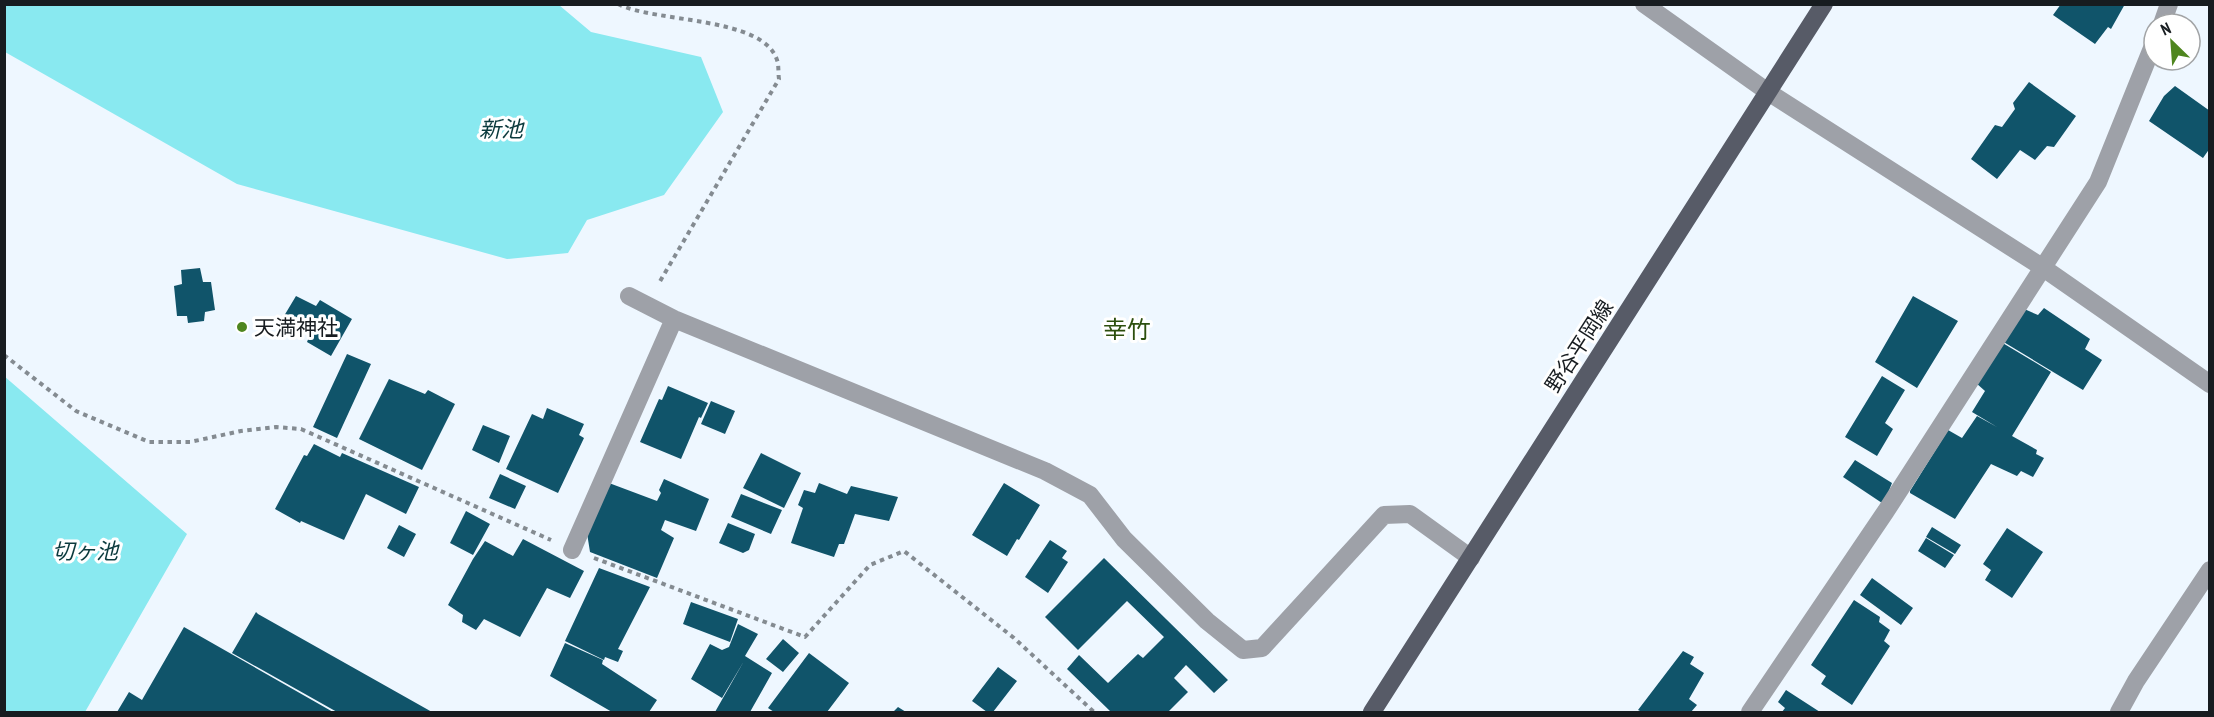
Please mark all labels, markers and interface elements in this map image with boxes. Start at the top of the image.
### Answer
north arrow [2142,12,2202,72]
text: N [2158,18,2174,39]
water label: 新池 [479,115,525,143]
street label: 野谷平岡線 [1539,295,1619,397]
place label: 天満神社 [254,314,338,341]
district label: 幸竹 [1103,314,1151,345]
marker: 天満神社 [235,320,249,334]
water label: 切ヶ池 [52,537,120,565]

